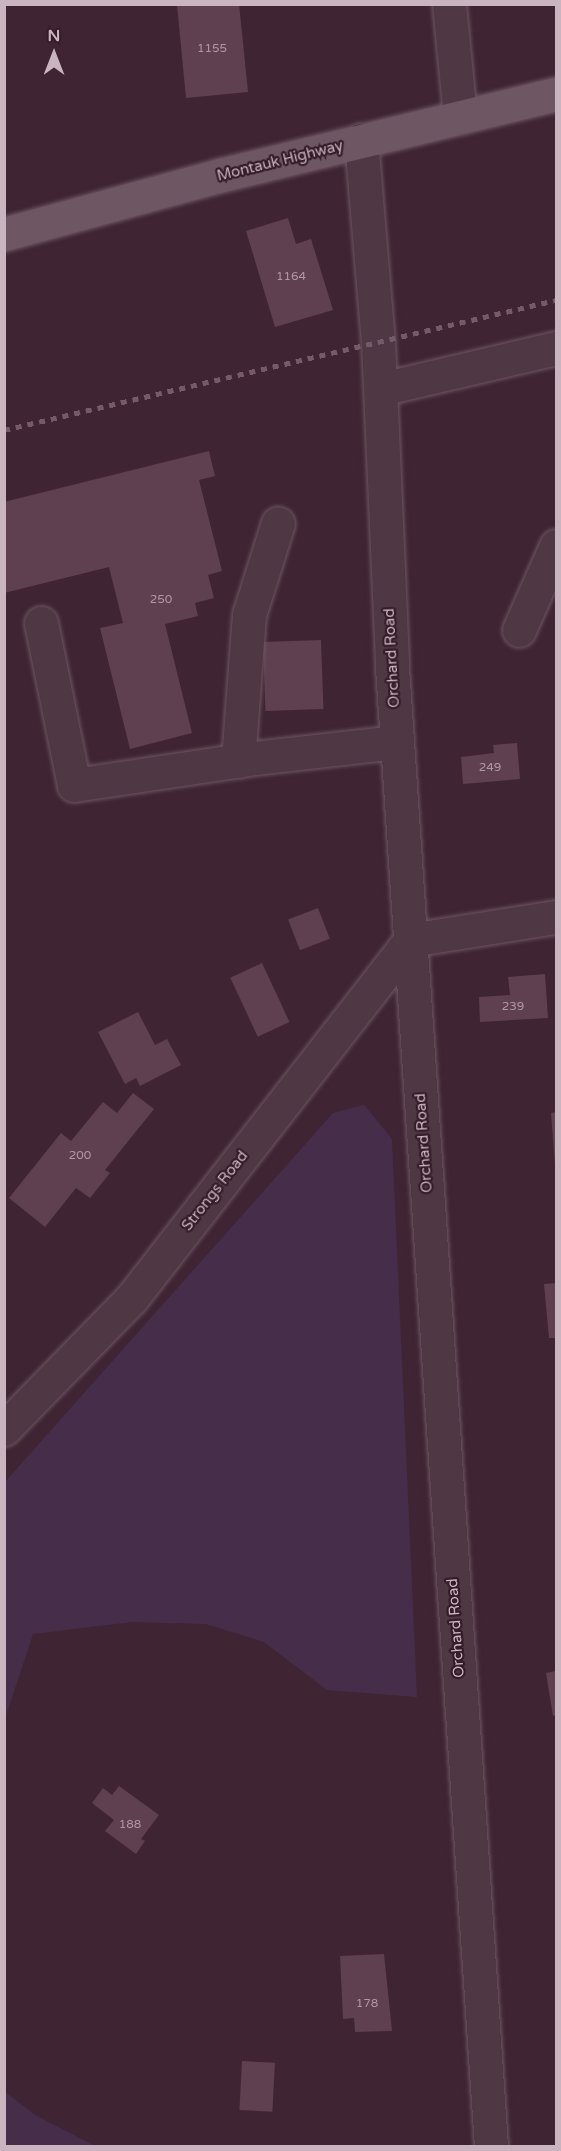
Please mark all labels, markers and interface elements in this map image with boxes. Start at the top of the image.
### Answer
north arrow [24,24,84,84]
text: N [48,26,60,46]
house number: 1155 [197,42,227,56]
street label: Montauk Highway [215,137,345,185]
house number: 1164 [276,270,306,284]
house number: 250 [150,593,172,607]
street label: Orchard Road [380,608,404,708]
house number: 249 [479,761,501,775]
house number: 239 [502,1000,524,1014]
street label: Orchard Road [412,1093,436,1193]
street label: Strongs Road [178,1147,252,1235]
house number: 200 [69,1149,91,1163]
street label: Orchard Road [444,1578,468,1678]
house number: 188 [119,1818,141,1832]
house number: 178 [356,1997,378,2011]

